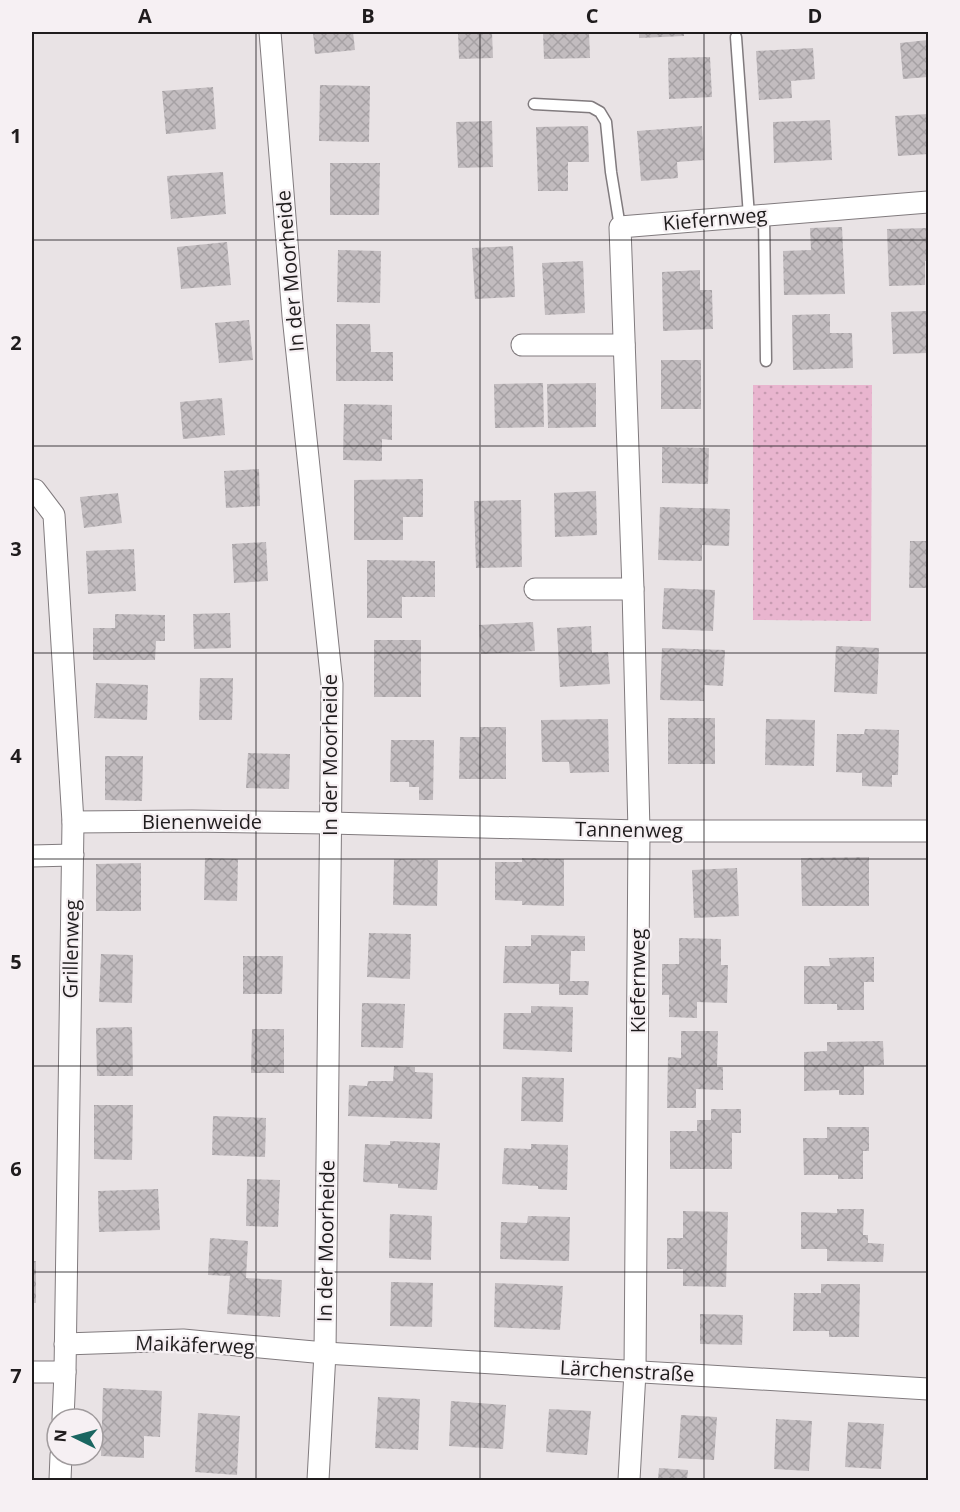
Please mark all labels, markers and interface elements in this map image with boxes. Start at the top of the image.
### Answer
text: A [138,2,152,29]
text: B [361,2,375,29]
text: C [586,2,599,29]
text: D [808,2,822,29]
text: 1 [10,122,22,149]
street label: In der Moorheide [269,189,310,353]
street label: Kiefernweg [662,200,768,237]
text: 2 [10,329,22,356]
text: 3 [10,535,22,562]
street label: In der Moorheide [316,674,343,836]
text: 4 [10,742,22,769]
street label: Bienenweide [142,808,262,835]
street label: Tannenweg [575,815,683,844]
street label: Grillenweg [56,899,85,999]
street label: Kiefernweg [624,929,651,1033]
text: 5 [10,948,22,975]
text: 6 [10,1155,22,1182]
street label: In der Moorheide [311,1160,340,1322]
street label: Maikäferweg [135,1329,255,1360]
street label: Lärchenstraße [559,1353,695,1388]
text: 7 [10,1362,22,1389]
north arrow [45,1407,105,1467]
text: N [49,1428,72,1443]

